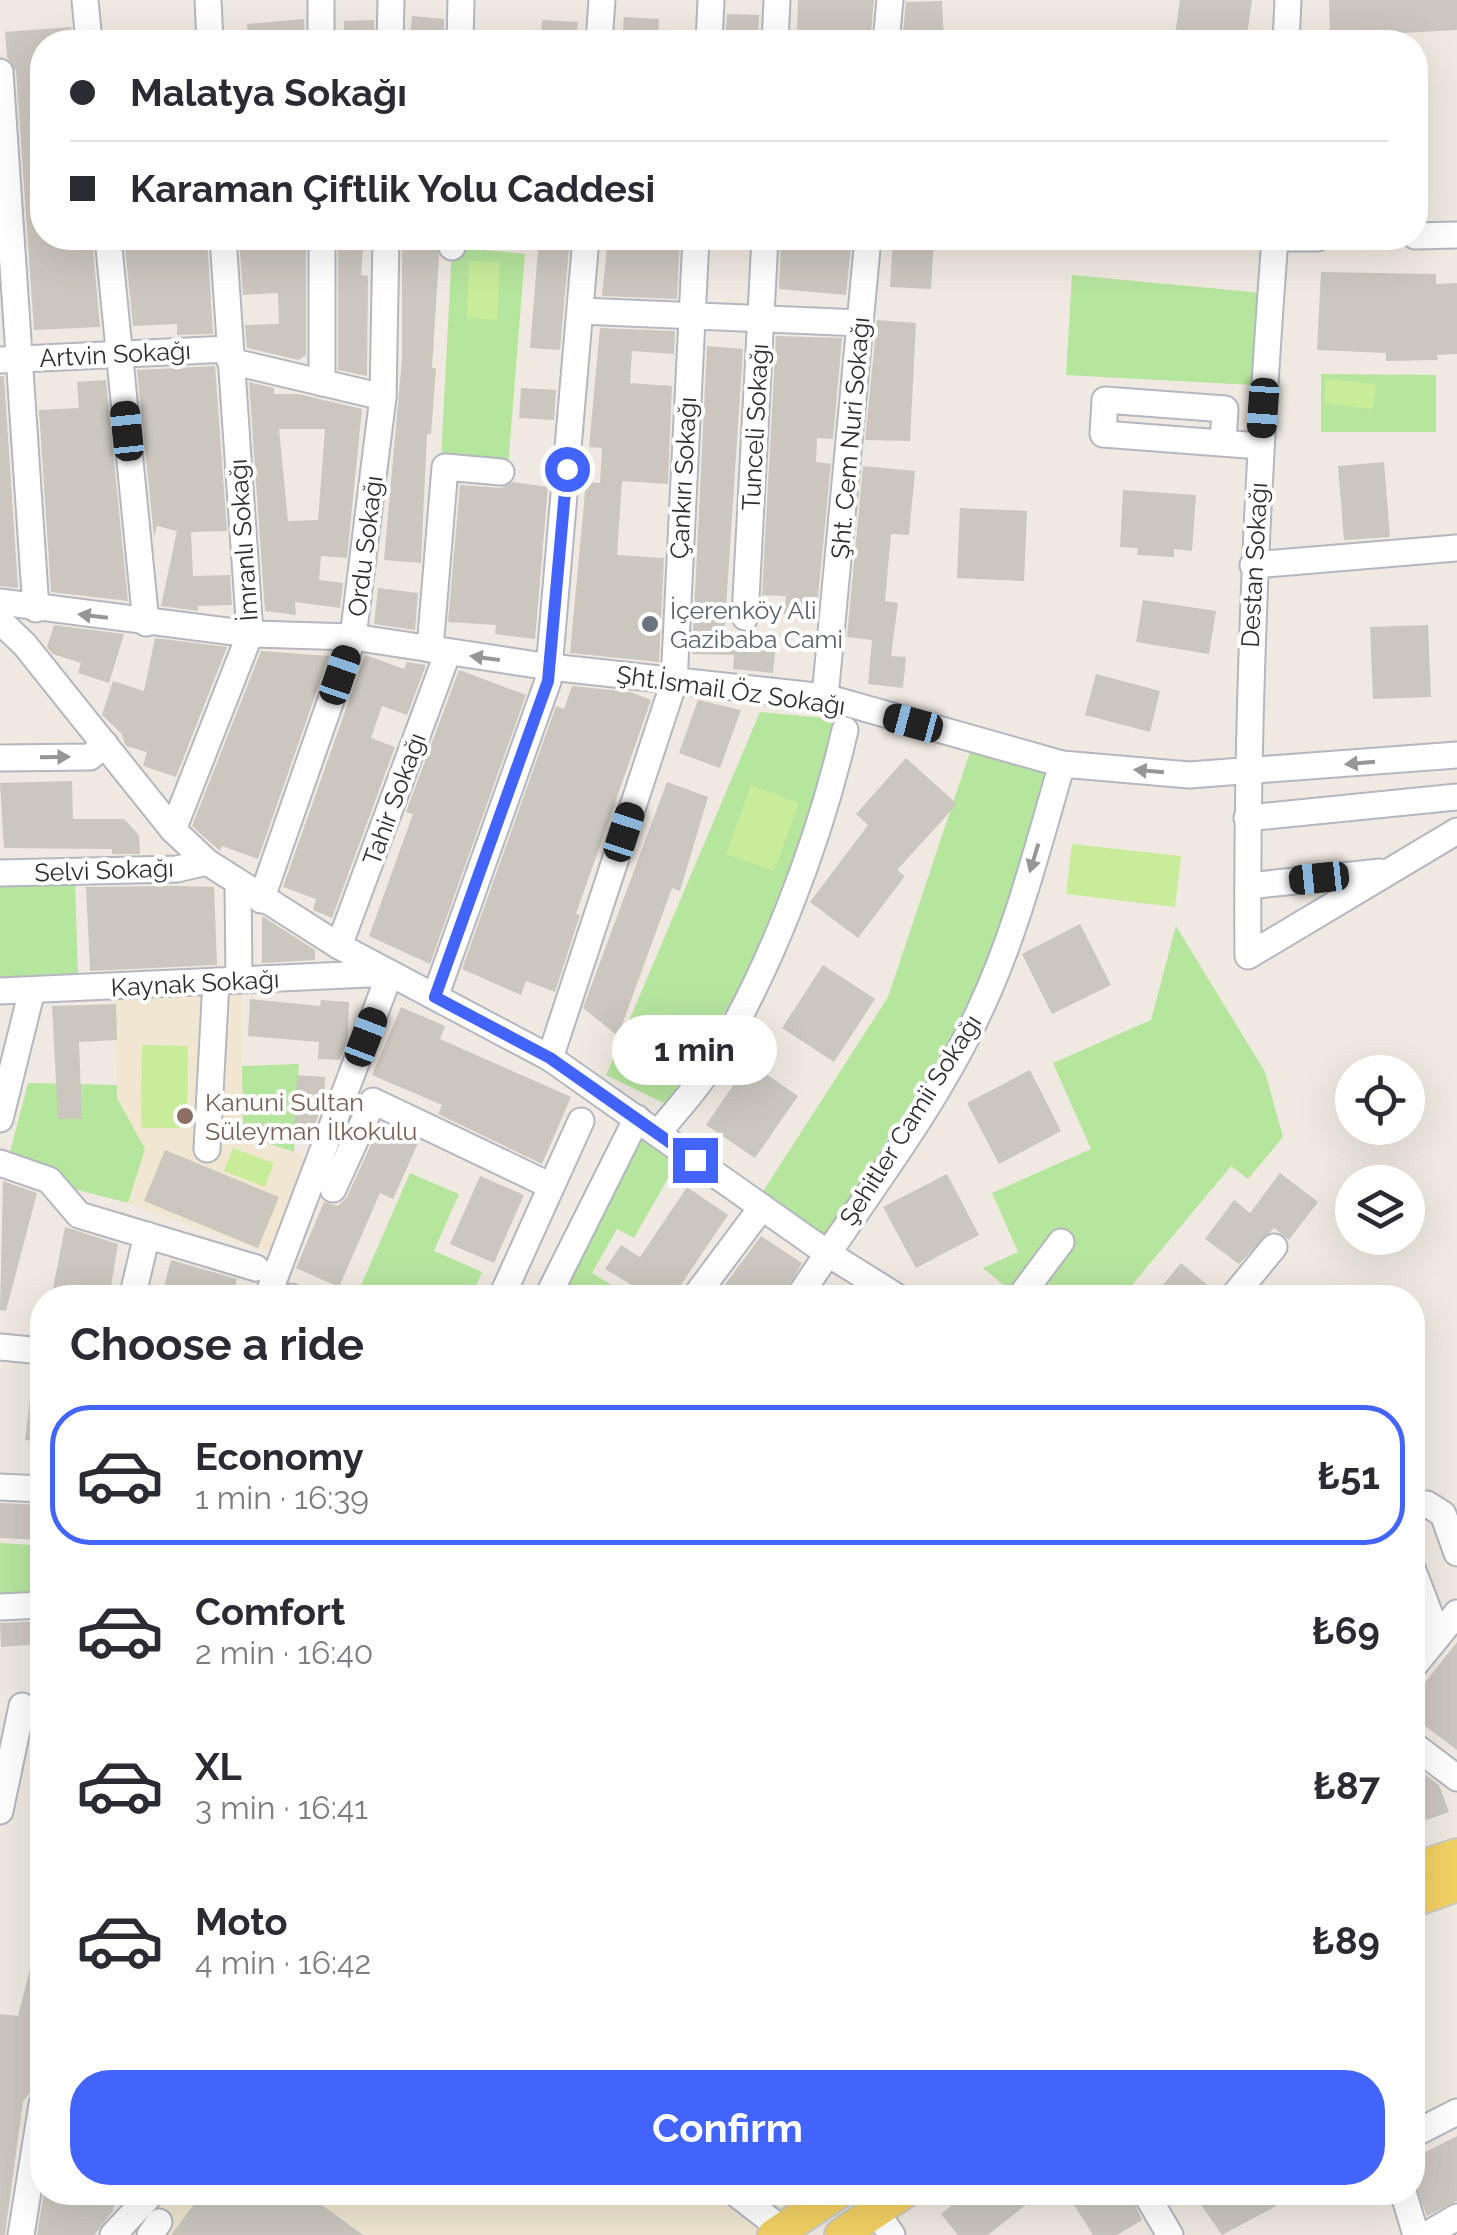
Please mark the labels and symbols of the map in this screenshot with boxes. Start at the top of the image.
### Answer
street label: Şht. Cem Nuri Sokağı [824,316,876,560]
street label: Artvin Sokağı [39,335,191,373]
street label: Tunceli Sokağı [736,343,774,511]
car [1246,377,1280,439]
street label: Çankırı Sokağı [664,396,702,560]
car [109,400,145,462]
route start [545,447,590,492]
street label: İmranlı Sokağı [222,458,264,622]
street label: Ordu Sokağı [341,474,389,618]
street label: Destan Sokağı [1235,482,1273,648]
place label: İçerenköy Ali Gazibaba Cami [670,595,843,654]
one-way arrow [77,608,108,624]
marker: İçerenköy Ali Gazibaba Cami [639,613,661,635]
car [316,642,364,708]
one-way arrow [469,649,501,665]
street label: Şht.İsmail Öz Sokağı [615,659,847,721]
car [880,701,946,745]
street label: Tahir Sokağı [356,729,432,869]
one-way arrow [40,749,71,765]
one-way arrow [1343,756,1375,772]
one-way arrow [1132,763,1164,779]
car [600,799,648,865]
one-way arrow [1026,842,1042,873]
street label: Selvi Sokağı [34,853,174,887]
car [1288,860,1350,896]
street label: Kaynak Sokağı [110,964,280,1002]
car [341,1004,391,1070]
street label: Şehitler Camii Sokağı [833,1009,987,1231]
callout: 1 min [612,1015,778,1085]
place label: Kanuni Sultan Süleyman İlkokulu [205,1087,417,1146]
marker: Kanuni Sultan Süleyman İlkokulu [174,1105,196,1127]
route end [673,1138,718,1183]

